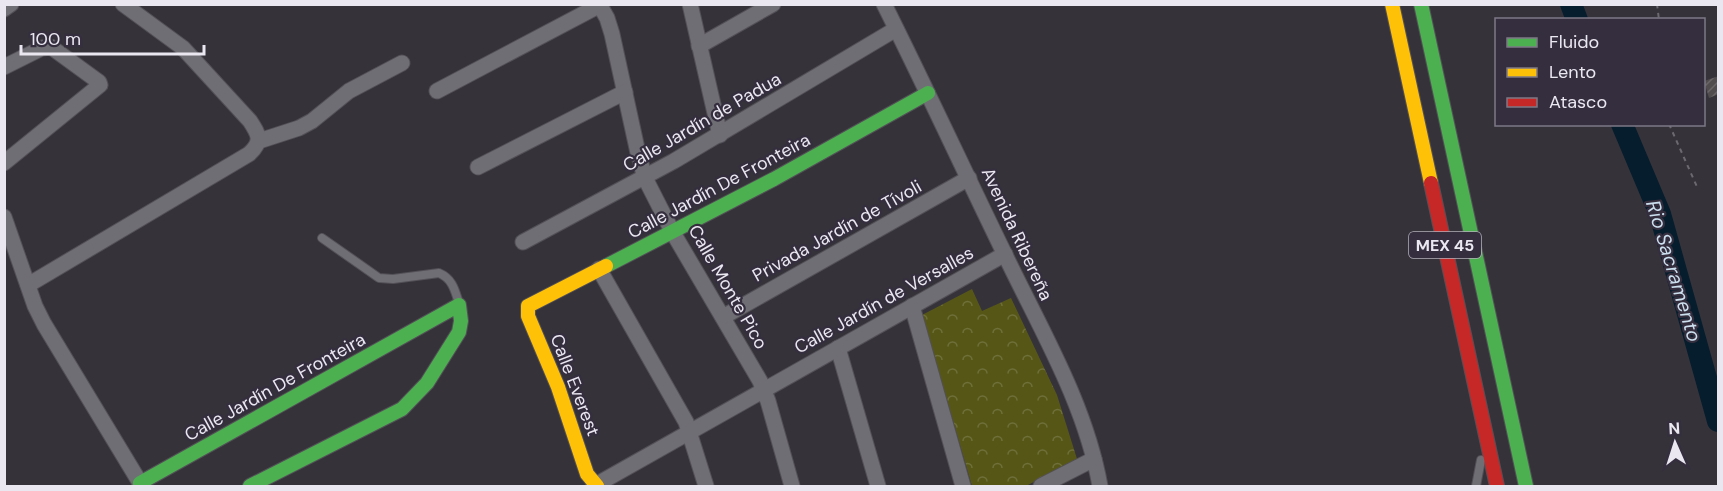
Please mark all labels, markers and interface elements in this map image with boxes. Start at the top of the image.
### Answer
scale bar [21,18,204,56]
legend [1495,18,1705,126]
text: 100 m [30,27,81,51]
text: Fluido [1549,30,1599,54]
text: Lento [1549,60,1596,84]
street label: Calle Jardín de Padua [619,67,785,177]
text: Atasco [1549,90,1607,114]
street label: Calle Jardín De Fronteira [624,128,814,244]
street label: Avenida Ribereña [976,164,1058,304]
street label: Privada Jardín de Tívoli [748,174,926,288]
water label: Rio Sacramento [1640,197,1708,345]
street label: Calle Monte Pico [683,221,773,353]
road number: MEX 45 [1409,232,1481,258]
street label: Calle Jardín de Versalles [790,241,978,359]
street label: Calle Jardín De Fronteira [180,327,370,447]
street label: Calle Everest [545,331,605,439]
north arrow [1645,413,1705,473]
text: N [1668,418,1681,439]

